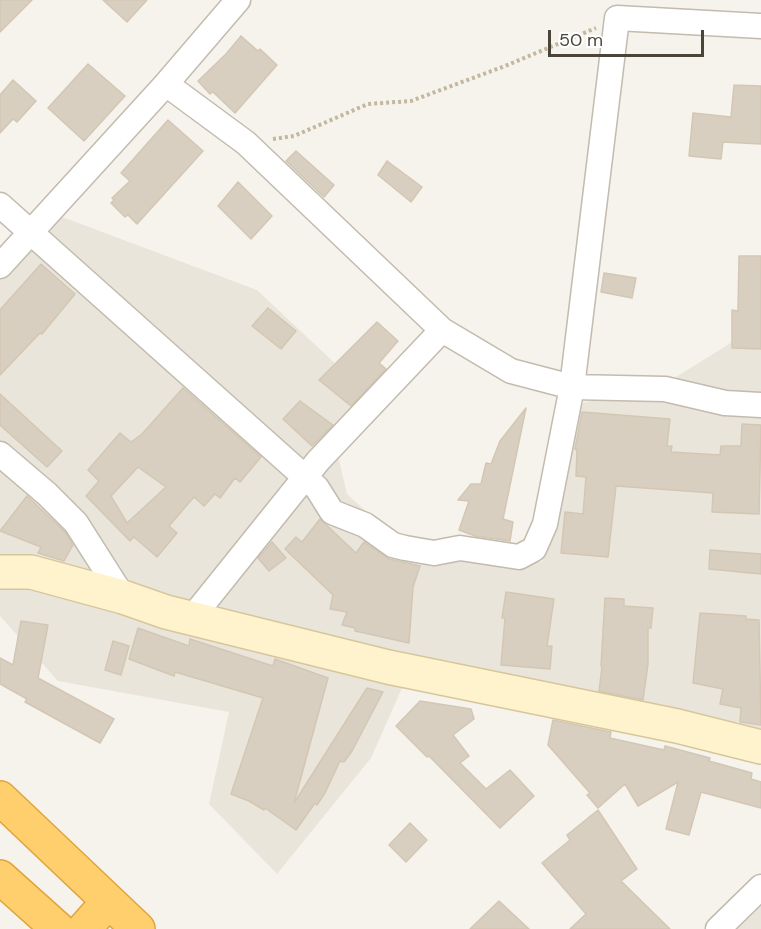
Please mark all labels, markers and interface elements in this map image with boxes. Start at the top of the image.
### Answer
scale bar [551,18,707,56]
text: 50 m [559,28,603,52]

